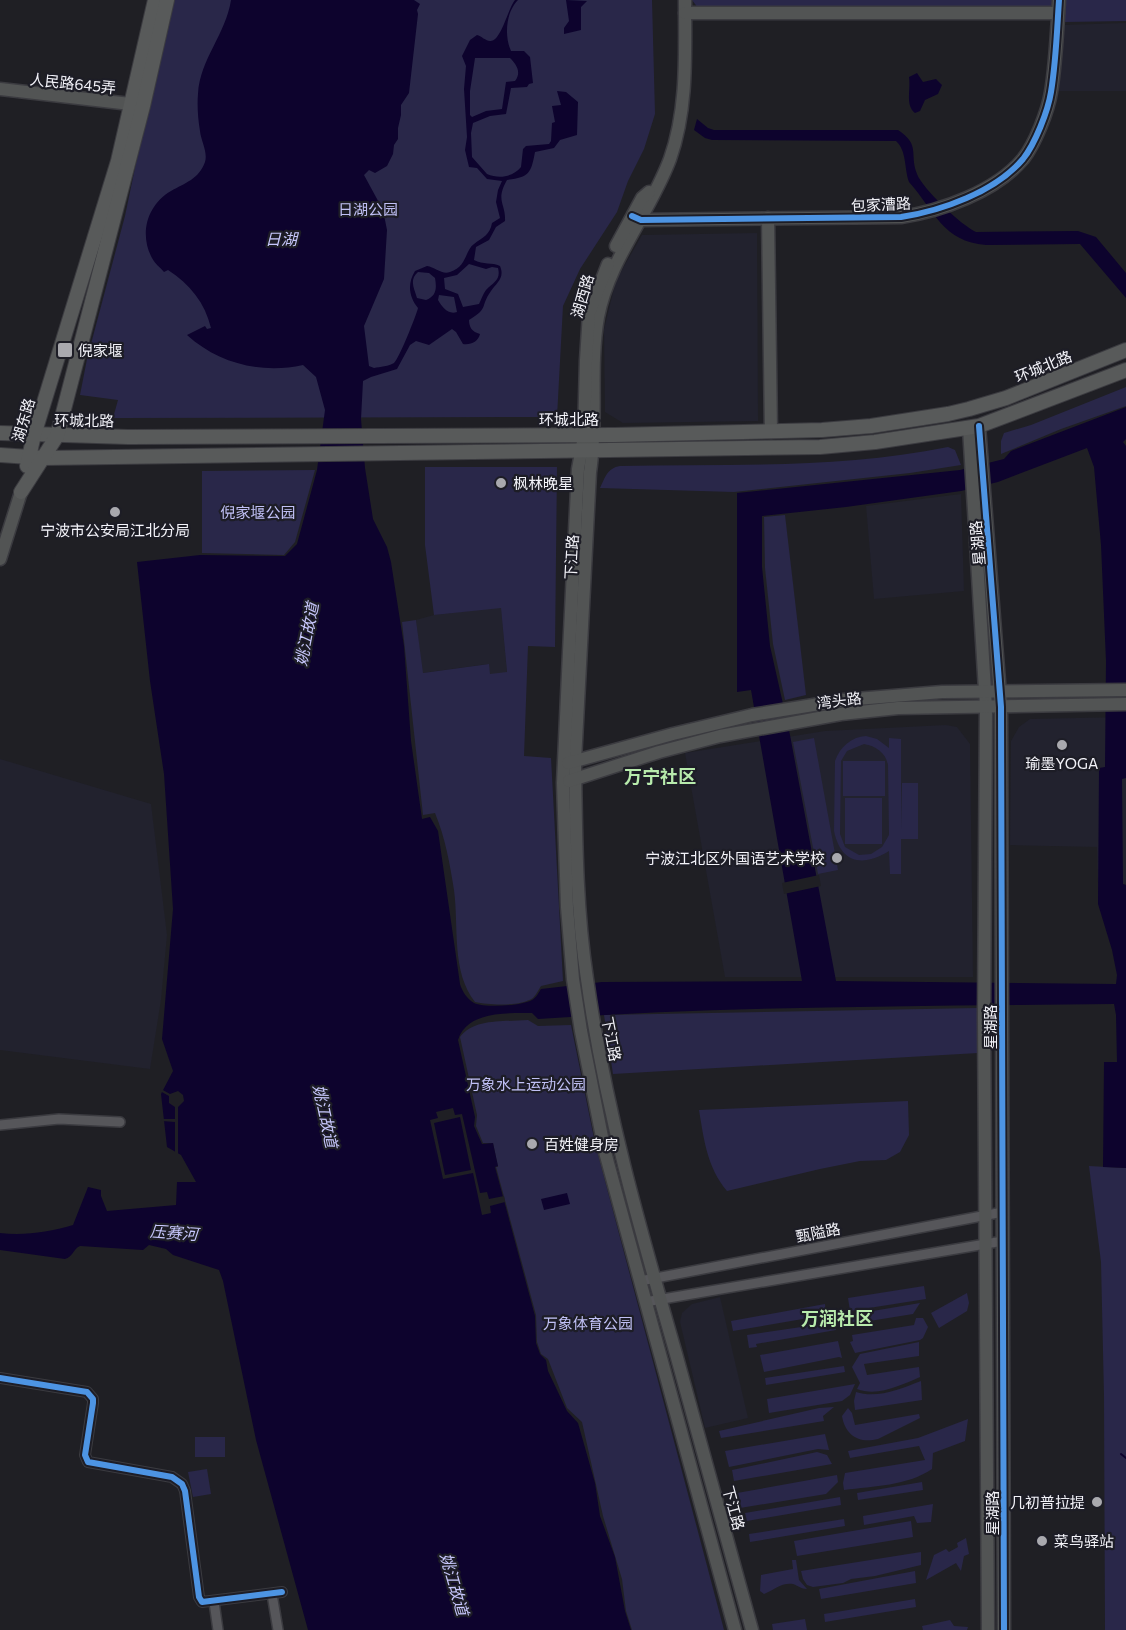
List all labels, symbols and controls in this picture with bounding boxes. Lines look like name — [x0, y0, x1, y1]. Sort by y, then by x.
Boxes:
street label: 人民路645弄 — [29, 70, 117, 96]
street label: 包家漕路 — [851, 193, 911, 215]
park label: 日湖公园 — [338, 200, 398, 218]
water label: 日湖 — [265, 229, 300, 248]
street label: 湖西路 — [567, 272, 597, 320]
marker: 倪家堰 — [56, 341, 74, 359]
place label: 倪家堰 — [78, 341, 123, 359]
street label: 环城北路 — [1012, 346, 1074, 386]
street label: 湖东路 — [8, 396, 38, 444]
street label: 环城北路 — [54, 410, 114, 430]
street label: 环城北路 — [539, 410, 599, 428]
place label: 枫林晚星 — [513, 474, 573, 492]
marker: 枫林晚星 — [494, 476, 508, 490]
park label: 倪家堰公园 — [220, 503, 296, 521]
marker: 宁波市公安局江北分局 — [108, 505, 122, 519]
street label: 星湖路 — [966, 520, 988, 566]
place label: 宁波市公安局江北分局 — [40, 521, 190, 539]
street label: 下江路 — [561, 534, 581, 580]
water label: 姚江故道 — [291, 599, 322, 667]
street label: 湾头路 — [816, 688, 862, 712]
marker: 瑜墨YOGA — [1055, 738, 1069, 752]
place label: 瑜墨YOGA — [1026, 754, 1098, 772]
district label: 万宁社区 — [624, 765, 696, 787]
place label: 宁波江北区外国语艺术学校 — [645, 849, 825, 867]
marker: 宁波江北区外国语艺术学校 — [830, 851, 844, 865]
street label: 星湖路 — [981, 1004, 999, 1050]
street label: 下江路 — [599, 1015, 625, 1063]
park label: 万象水上运动公园 — [466, 1075, 586, 1093]
water label: 姚江故道 — [310, 1083, 342, 1151]
place label: 百姓健身房 — [544, 1135, 619, 1153]
marker: 百姓健身房 — [525, 1137, 539, 1151]
street label: 甄隘路 — [794, 1219, 842, 1245]
water label: 压赛河 — [149, 1221, 202, 1243]
district label: 万润社区 — [801, 1307, 873, 1329]
park label: 万象体育公园 — [543, 1314, 633, 1332]
street label: 下江路 — [719, 1484, 749, 1532]
street label: 星湖路 — [983, 1490, 1001, 1536]
place label: 几初普拉提 — [1010, 1493, 1085, 1511]
marker: 几初普拉提 — [1090, 1495, 1104, 1509]
place label: 菜鸟驿站 — [1054, 1532, 1114, 1550]
marker: 菜鸟驿站 — [1035, 1534, 1049, 1548]
water label: 姚江故道 — [437, 1551, 474, 1619]

